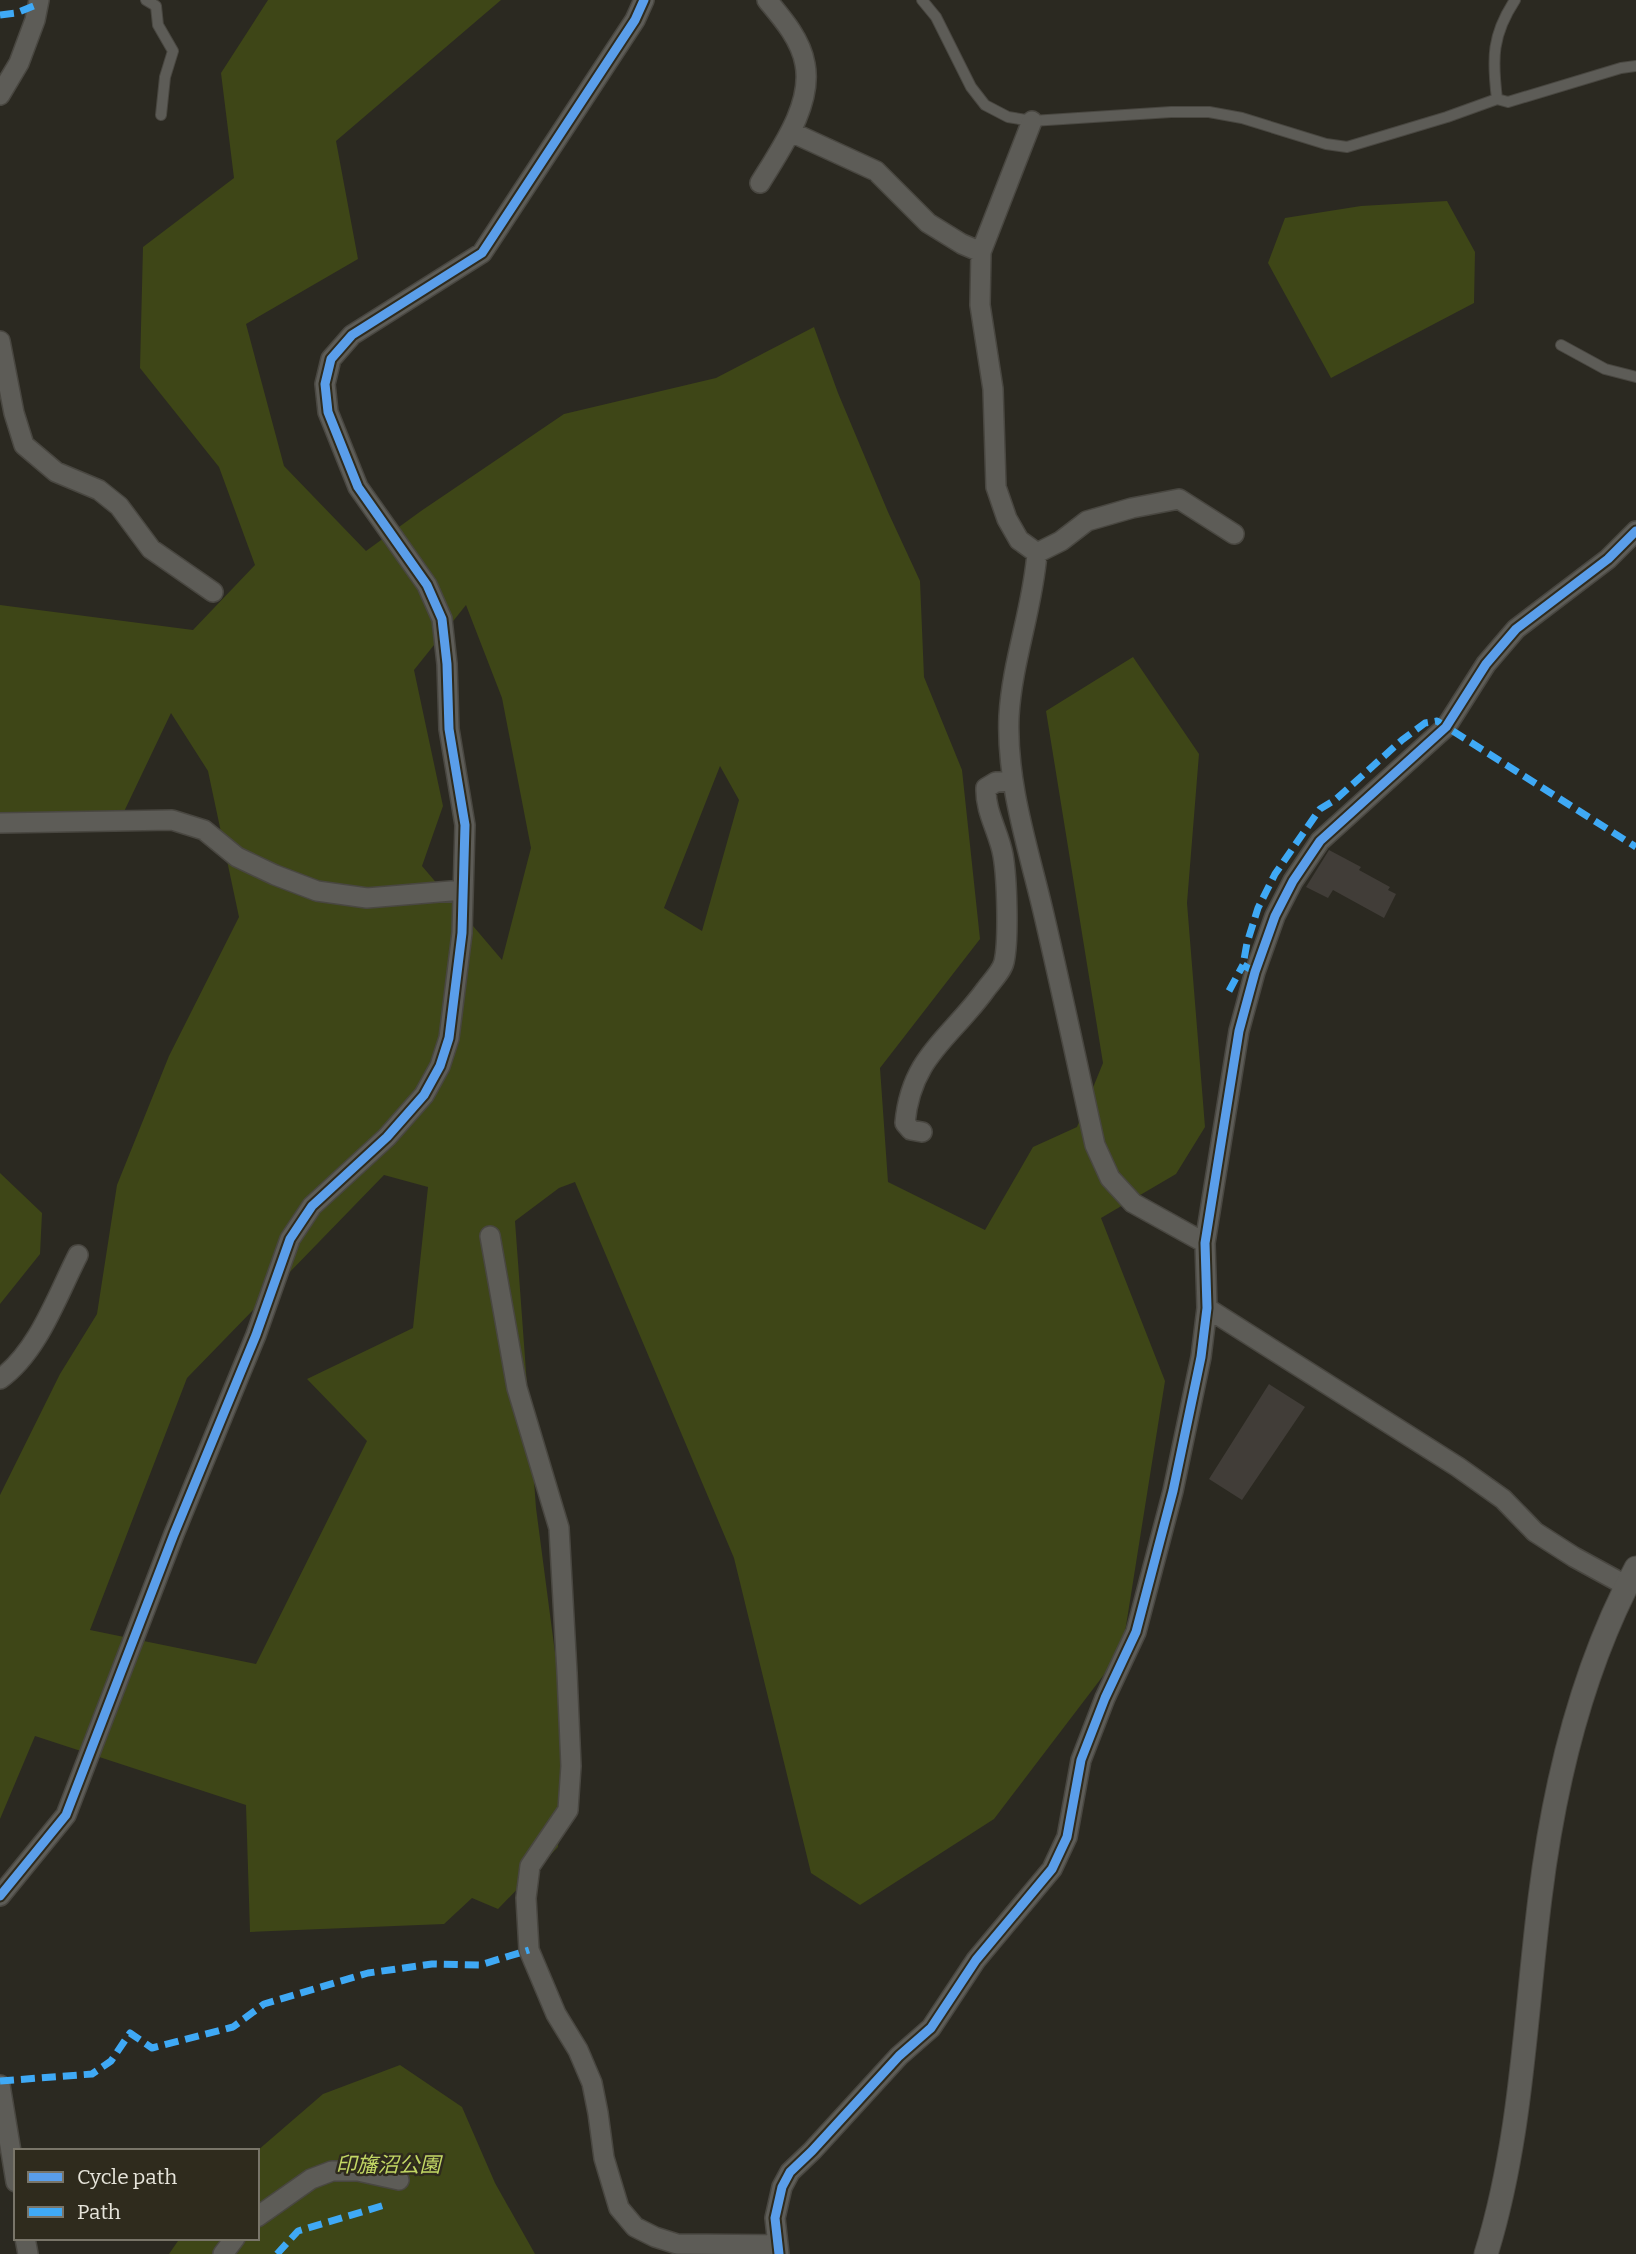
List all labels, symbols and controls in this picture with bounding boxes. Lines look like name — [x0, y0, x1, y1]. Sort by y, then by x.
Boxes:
legend — [14, 2149, 259, 2240]
park label: 印旛沼公園 — [336, 2152, 443, 2178]
text: Cycle path — [77, 2164, 177, 2190]
text: Path — [77, 2199, 121, 2225]

